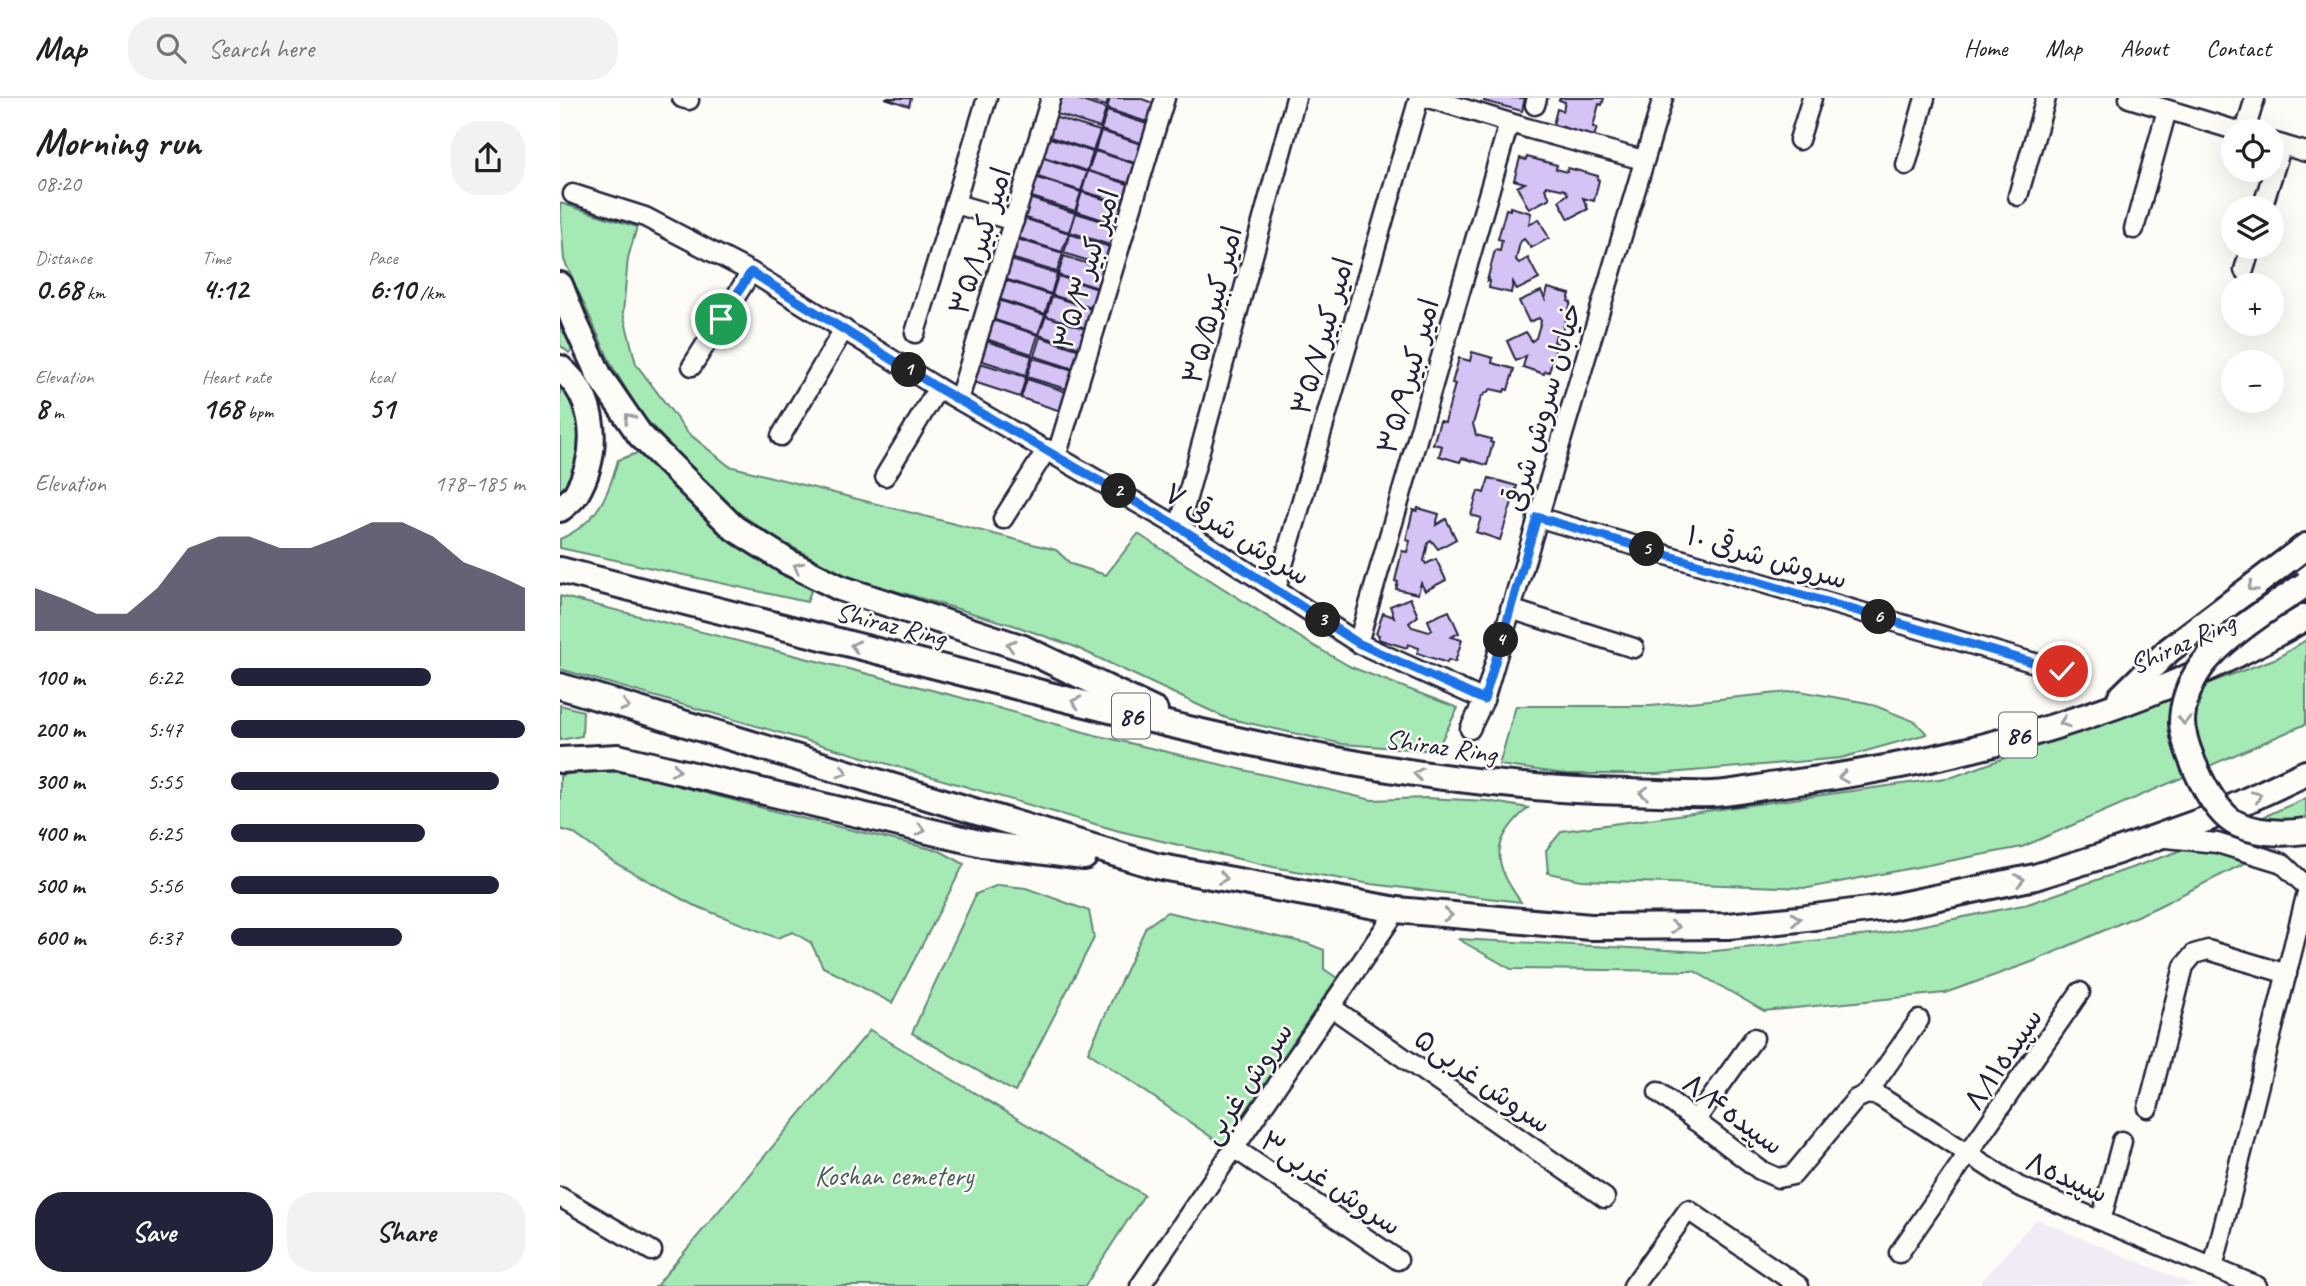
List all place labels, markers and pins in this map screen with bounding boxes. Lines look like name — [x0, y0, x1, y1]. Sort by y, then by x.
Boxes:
pin — [691, 289, 751, 349]
pin: 1 — [892, 352, 926, 388]
pin: 2 — [1102, 474, 1136, 508]
pin: 5 — [1630, 532, 1664, 566]
pin: 6 — [1862, 600, 1896, 634]
pin: 3 — [1306, 602, 1340, 638]
pin: 4 — [1483, 622, 1518, 658]
pin — [2032, 641, 2092, 701]

